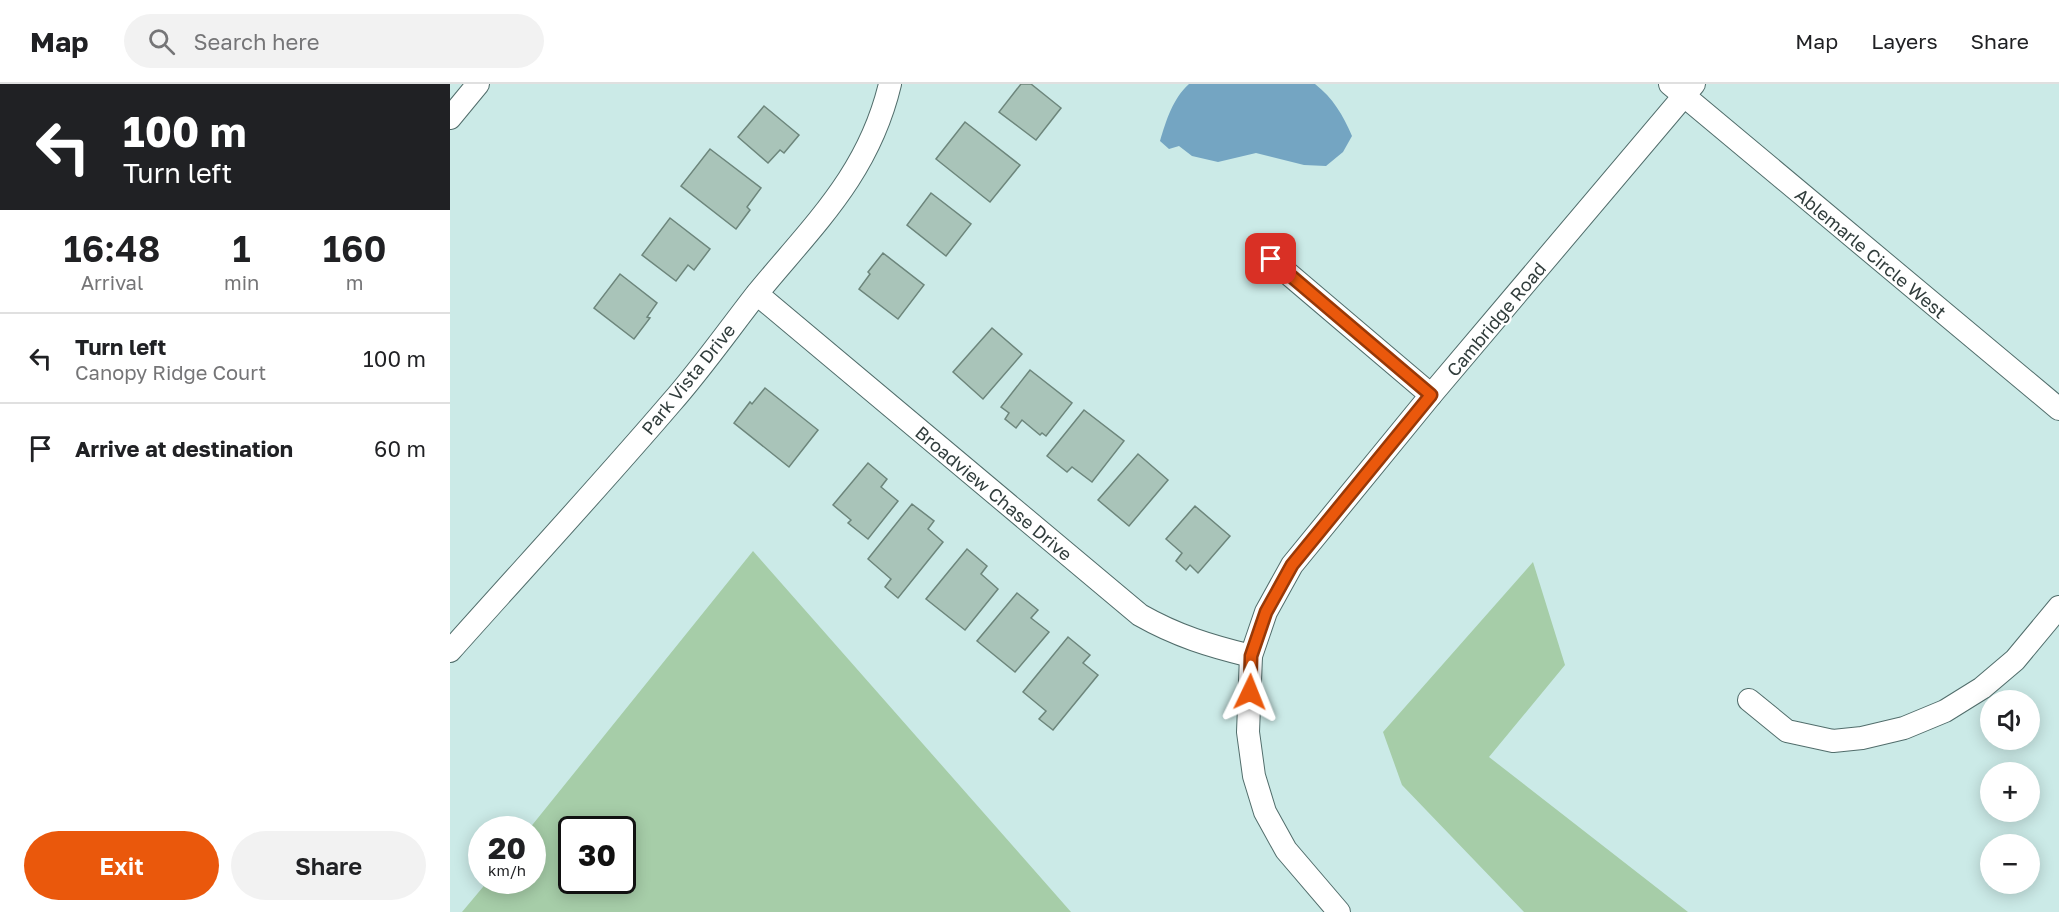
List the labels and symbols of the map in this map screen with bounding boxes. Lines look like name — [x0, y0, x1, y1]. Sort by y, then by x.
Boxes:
street label: Ablemarle Circle West — [1791, 183, 1951, 323]
pin — [1245, 233, 1296, 284]
street label: Cambridge Road — [1442, 257, 1550, 381]
street label: Park Vista Drive — [637, 319, 739, 439]
street label: Broadview Chase Drive — [911, 421, 1077, 565]
position arrow — [1218, 660, 1282, 724]
speed limit sign: 30 — [558, 816, 636, 894]

